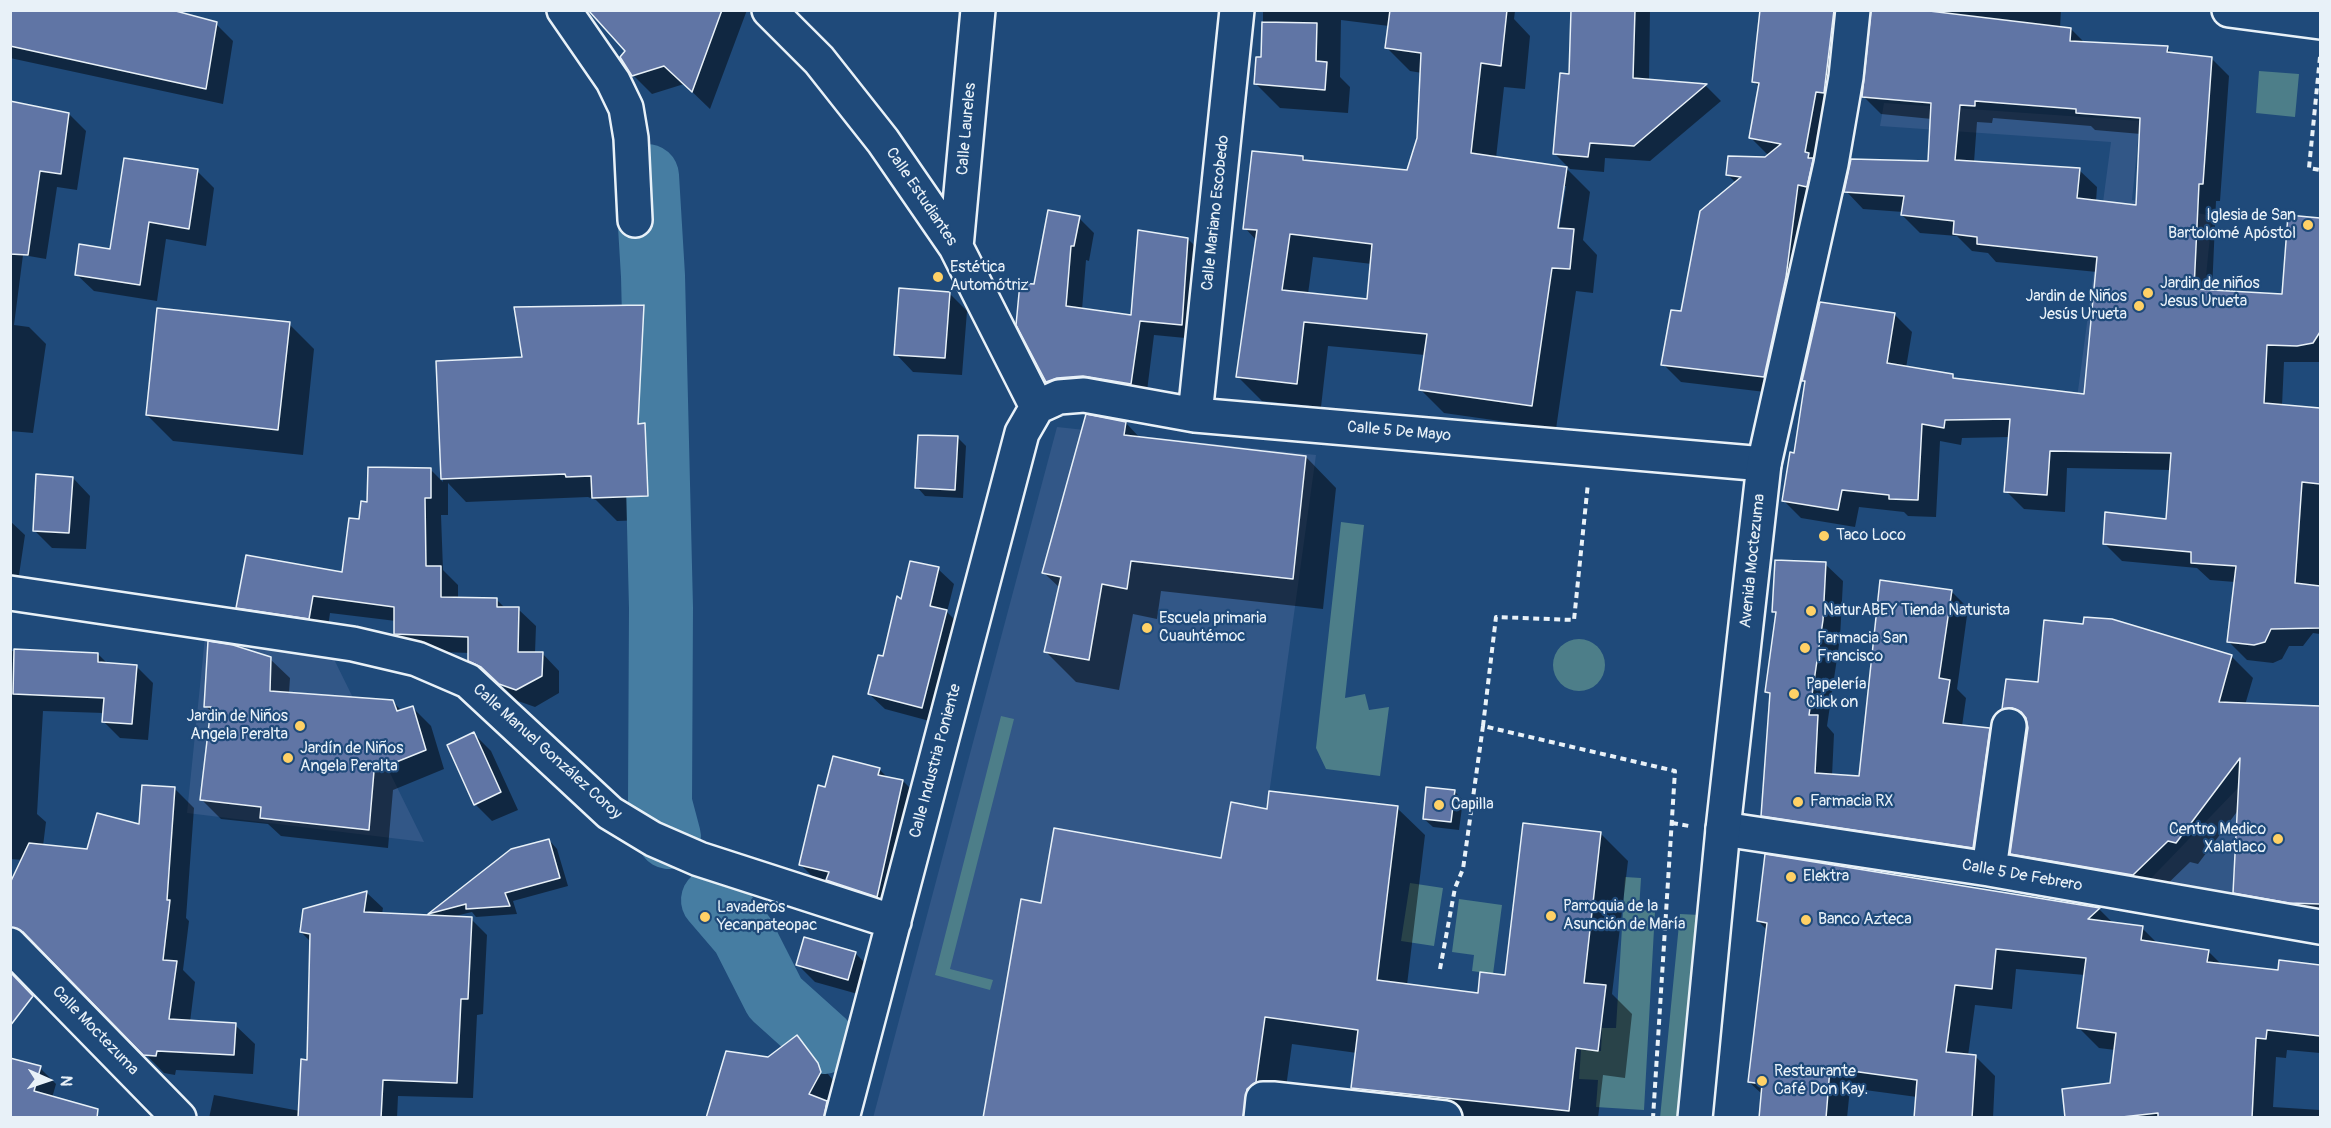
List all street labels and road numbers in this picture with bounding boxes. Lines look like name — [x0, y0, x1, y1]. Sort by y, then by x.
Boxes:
street label: Calle Laureles — [953, 82, 981, 176]
street label: Calle Mariano Escobedo — [1198, 134, 1234, 292]
street label: Calle Estudiantes — [881, 144, 961, 250]
street label: Calle 5 De Mayo — [1346, 418, 1452, 446]
street label: Avenida Moctezuma — [1736, 493, 1770, 629]
street label: Calle Manuel González Coroy — [469, 680, 625, 824]
street label: Calle Industria Poniente — [906, 682, 966, 840]
street label: Calle 5 De Febrero — [1960, 856, 2084, 896]
street label: Calle Moctezuma — [48, 982, 142, 1080]

